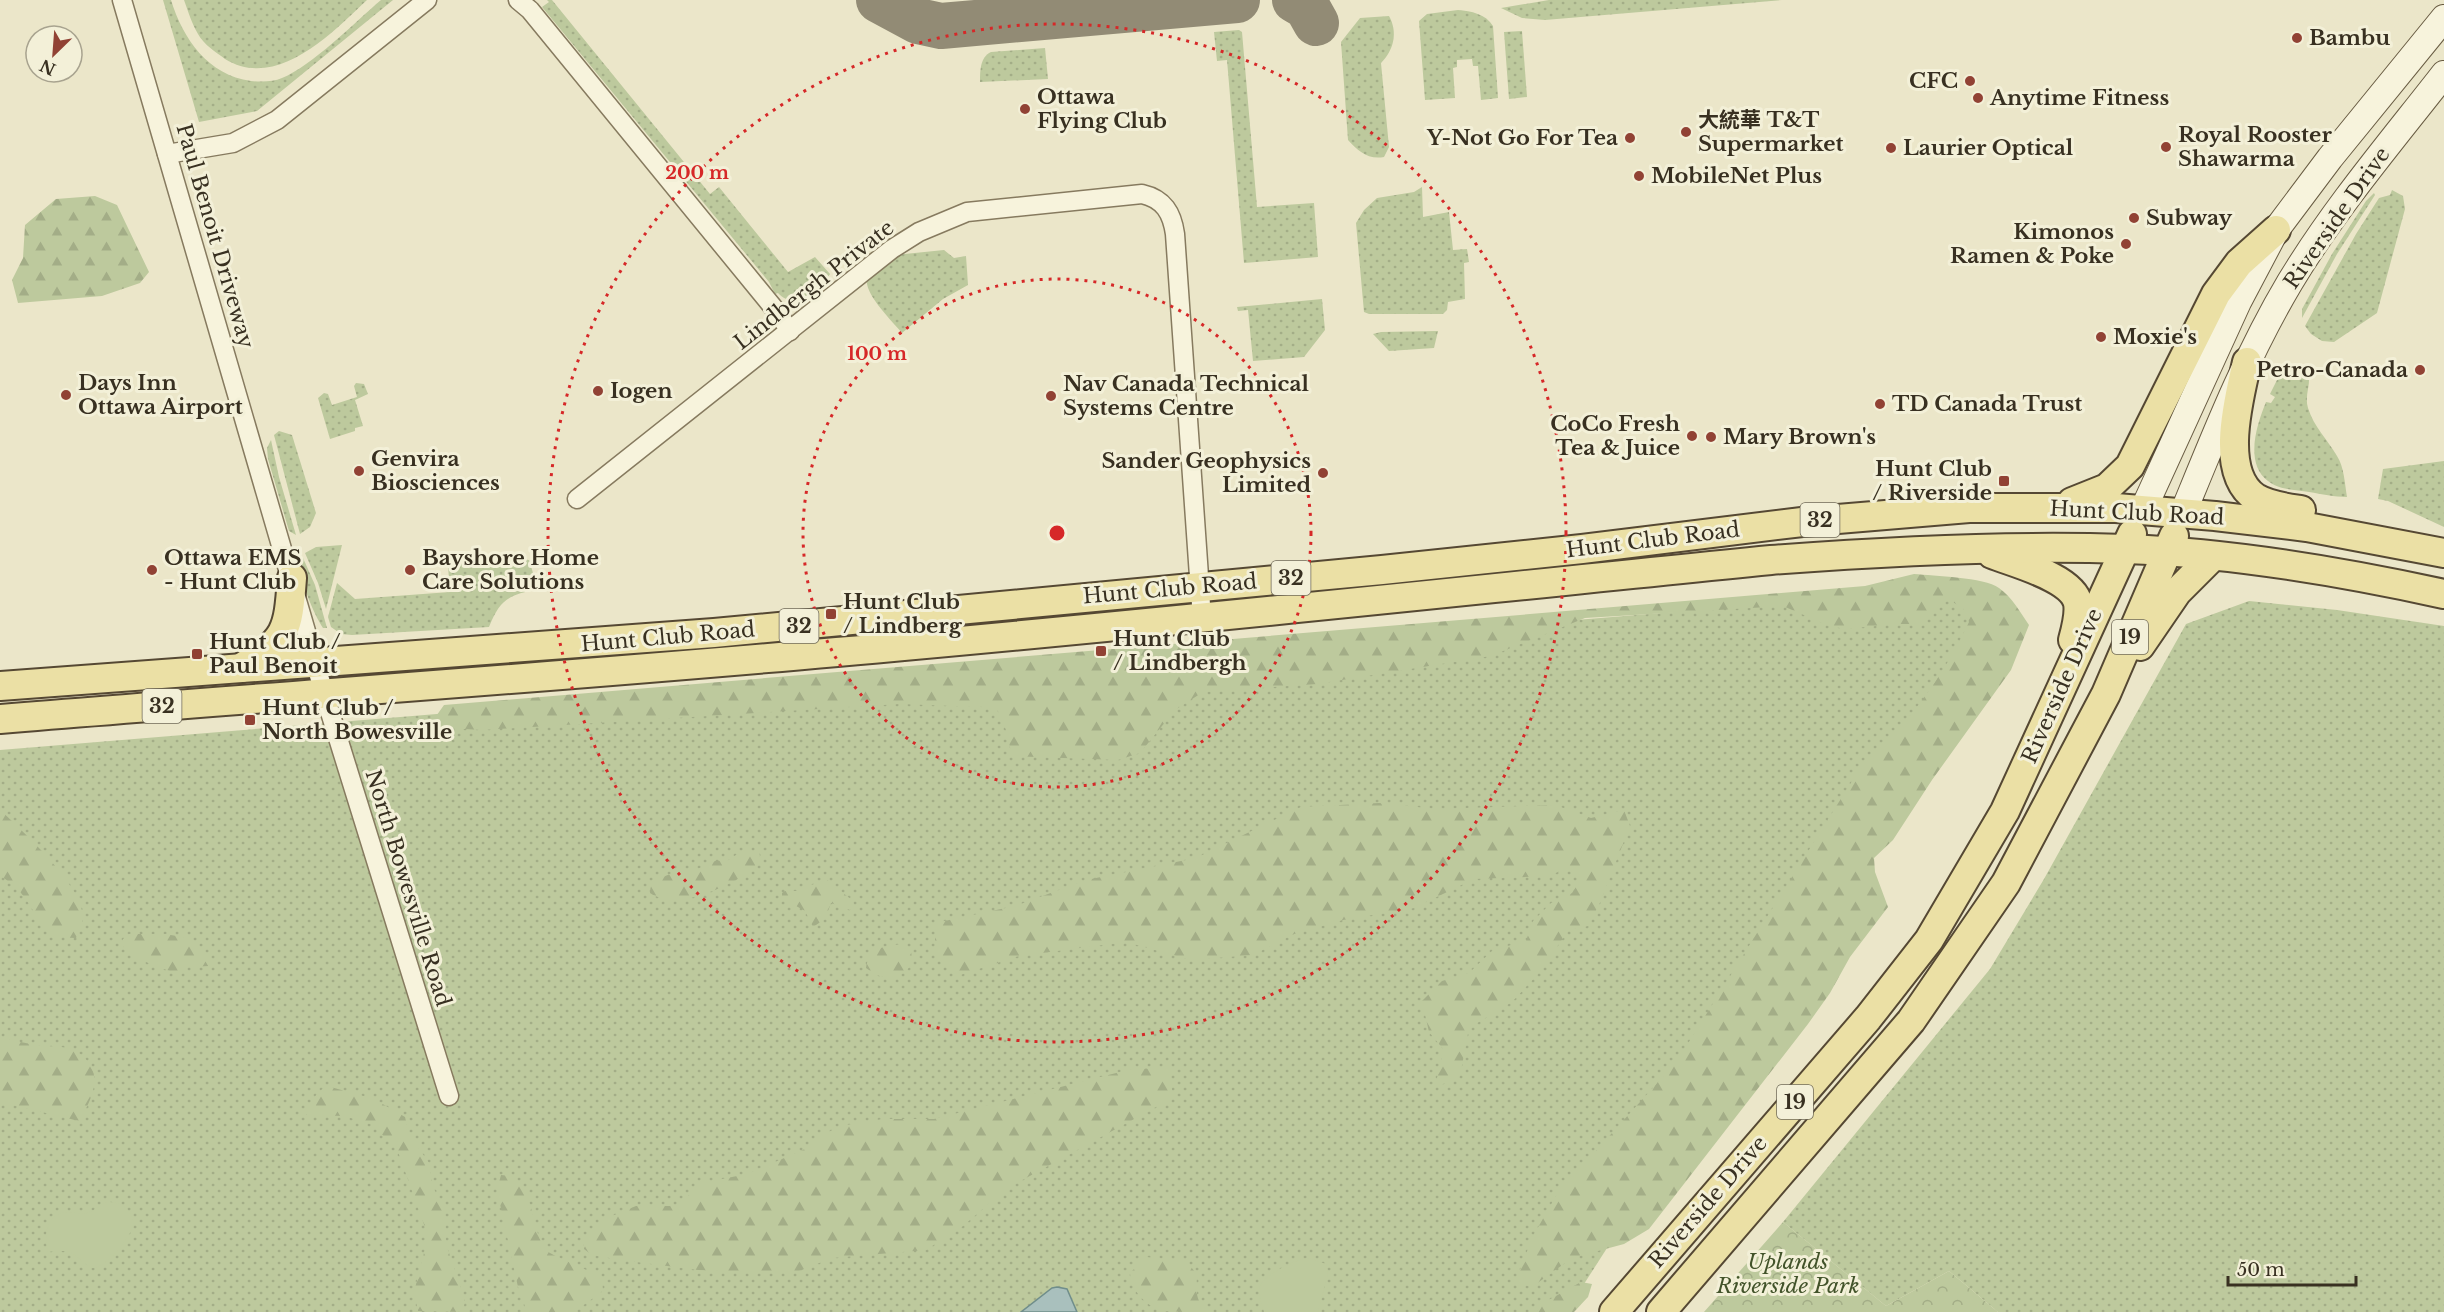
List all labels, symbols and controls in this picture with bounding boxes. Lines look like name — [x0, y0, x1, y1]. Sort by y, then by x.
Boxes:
north arrow — [24, 24, 84, 84]
place label: Bambu — [2309, 25, 2390, 51]
marker: Bambu — [2290, 31, 2304, 45]
text: N — [37, 55, 59, 80]
place label: CFC — [1909, 68, 1958, 94]
marker: CFC — [1963, 74, 1977, 88]
place label: Ottawa Flying Club — [1037, 84, 1167, 134]
place label: Anytime Fitness — [1989, 85, 2169, 111]
marker: Anytime Fitness — [1971, 91, 1985, 105]
marker: Ottawa Flying Club — [1018, 102, 1032, 116]
place label: 大統華 T&T Supermarket — [1698, 107, 1844, 157]
street label: Paul Benoit Driveway — [170, 121, 260, 352]
place label: Royal Rooster Shawarma — [2178, 122, 2332, 172]
place label: Y-Not Go For Tea — [1426, 125, 1618, 151]
marker: 大統華 T&T Supermarket — [1679, 125, 1693, 139]
marker: Y-Not Go For Tea — [1623, 131, 1637, 145]
place label: Laurier Optical — [1903, 135, 2074, 161]
marker: Royal Rooster Shawarma — [2159, 140, 2173, 154]
marker: Laurier Optical — [1884, 141, 1898, 155]
street label: Riverside Drive — [2278, 142, 2396, 294]
text: 200 m — [665, 162, 729, 184]
place label: MobileNet Plus — [1651, 163, 1822, 189]
marker: MobileNet Plus — [1632, 169, 1646, 183]
place label: Subway — [2146, 205, 2232, 231]
marker: Subway — [2127, 211, 2141, 225]
street label: Lindbergh Private — [729, 215, 899, 355]
place label: Kimonos Ramen & Poke — [1950, 219, 2114, 269]
marker: Kimonos Ramen & Poke — [2119, 237, 2133, 251]
place label: Moxie's — [2113, 324, 2197, 350]
marker: Moxie's — [2094, 330, 2108, 344]
text: 100 m — [847, 343, 907, 365]
place label: Petro-Canada — [2256, 357, 2408, 383]
marker: Petro-Canada — [2413, 363, 2427, 377]
place label: Days Inn Ottawa Airport — [78, 370, 243, 420]
place label: Nav Canada Technical Systems Centre — [1063, 371, 1309, 421]
place label: Iogen — [610, 378, 673, 404]
marker: Iogen — [591, 384, 605, 398]
marker: Days Inn Ottawa Airport — [59, 388, 73, 402]
marker: Nav Canada Technical Systems Centre — [1044, 389, 1058, 403]
place label: TD Canada Trust — [1892, 391, 2082, 417]
marker: TD Canada Trust — [1873, 397, 1887, 411]
place label: CoCo Fresh Tea & Juice — [1550, 411, 1680, 461]
place label: Mary Brown's — [1723, 424, 1876, 450]
marker: CoCo Fresh Tea & Juice — [1685, 429, 1699, 443]
marker: Mary Brown's — [1704, 430, 1718, 444]
place label: Genvira Biosciences — [371, 446, 500, 496]
place label: Sander Geophysics Limited — [1101, 448, 1311, 498]
place label: Hunt Club / Riverside — [1872, 456, 1992, 506]
marker: Genvira Biosciences — [352, 464, 366, 478]
marker: Sander Geophysics Limited — [1316, 466, 1330, 480]
marker: Hunt Club / Riverside — [1997, 474, 2011, 488]
street label: Hunt Club Road — [2049, 495, 2225, 531]
road number: 32 — [1800, 503, 1840, 537]
street label: Hunt Club Road — [1565, 516, 1741, 564]
centre of rings — [1047, 523, 1067, 543]
place label: Ottawa EMS - Hunt Club — [164, 545, 302, 595]
place label: Bayshore Home Care Solutions — [422, 545, 599, 595]
road number: 32 — [1272, 561, 1310, 595]
marker: Ottawa EMS - Hunt Club — [145, 563, 159, 577]
marker: Bayshore Home Care Solutions — [403, 563, 417, 577]
street label: Hunt Club Road — [1082, 568, 1258, 610]
place label: Hunt Club / Lindberg — [843, 589, 963, 639]
street label: Riverside Drive — [2016, 604, 2108, 768]
marker: Hunt Club / Lindberg — [824, 607, 838, 621]
road number: 32 — [780, 609, 818, 643]
street label: Hunt Club Road — [580, 616, 756, 658]
road number: 19 — [2112, 620, 2148, 654]
place label: Hunt Club / Lindbergh — [1113, 626, 1247, 676]
place label: Hunt Club / Paul Benoit — [209, 629, 341, 679]
marker: Hunt Club / Lindbergh — [1094, 644, 1108, 658]
marker: Hunt Club / Paul Benoit — [190, 647, 204, 661]
road number: 32 — [142, 689, 182, 723]
place label: Hunt Club / North Bowesville — [262, 695, 452, 745]
marker: Hunt Club / North Bowesville — [243, 713, 257, 727]
street label: North Bowesville Road — [360, 766, 456, 1010]
road number: 19 — [1777, 1085, 1813, 1119]
street label: Riverside Drive — [1643, 1130, 1773, 1274]
park label: Uplands Riverside Park — [1715, 1249, 1860, 1299]
scale bar — [2228, 1249, 2356, 1287]
text: 50 m — [2237, 1259, 2285, 1281]

